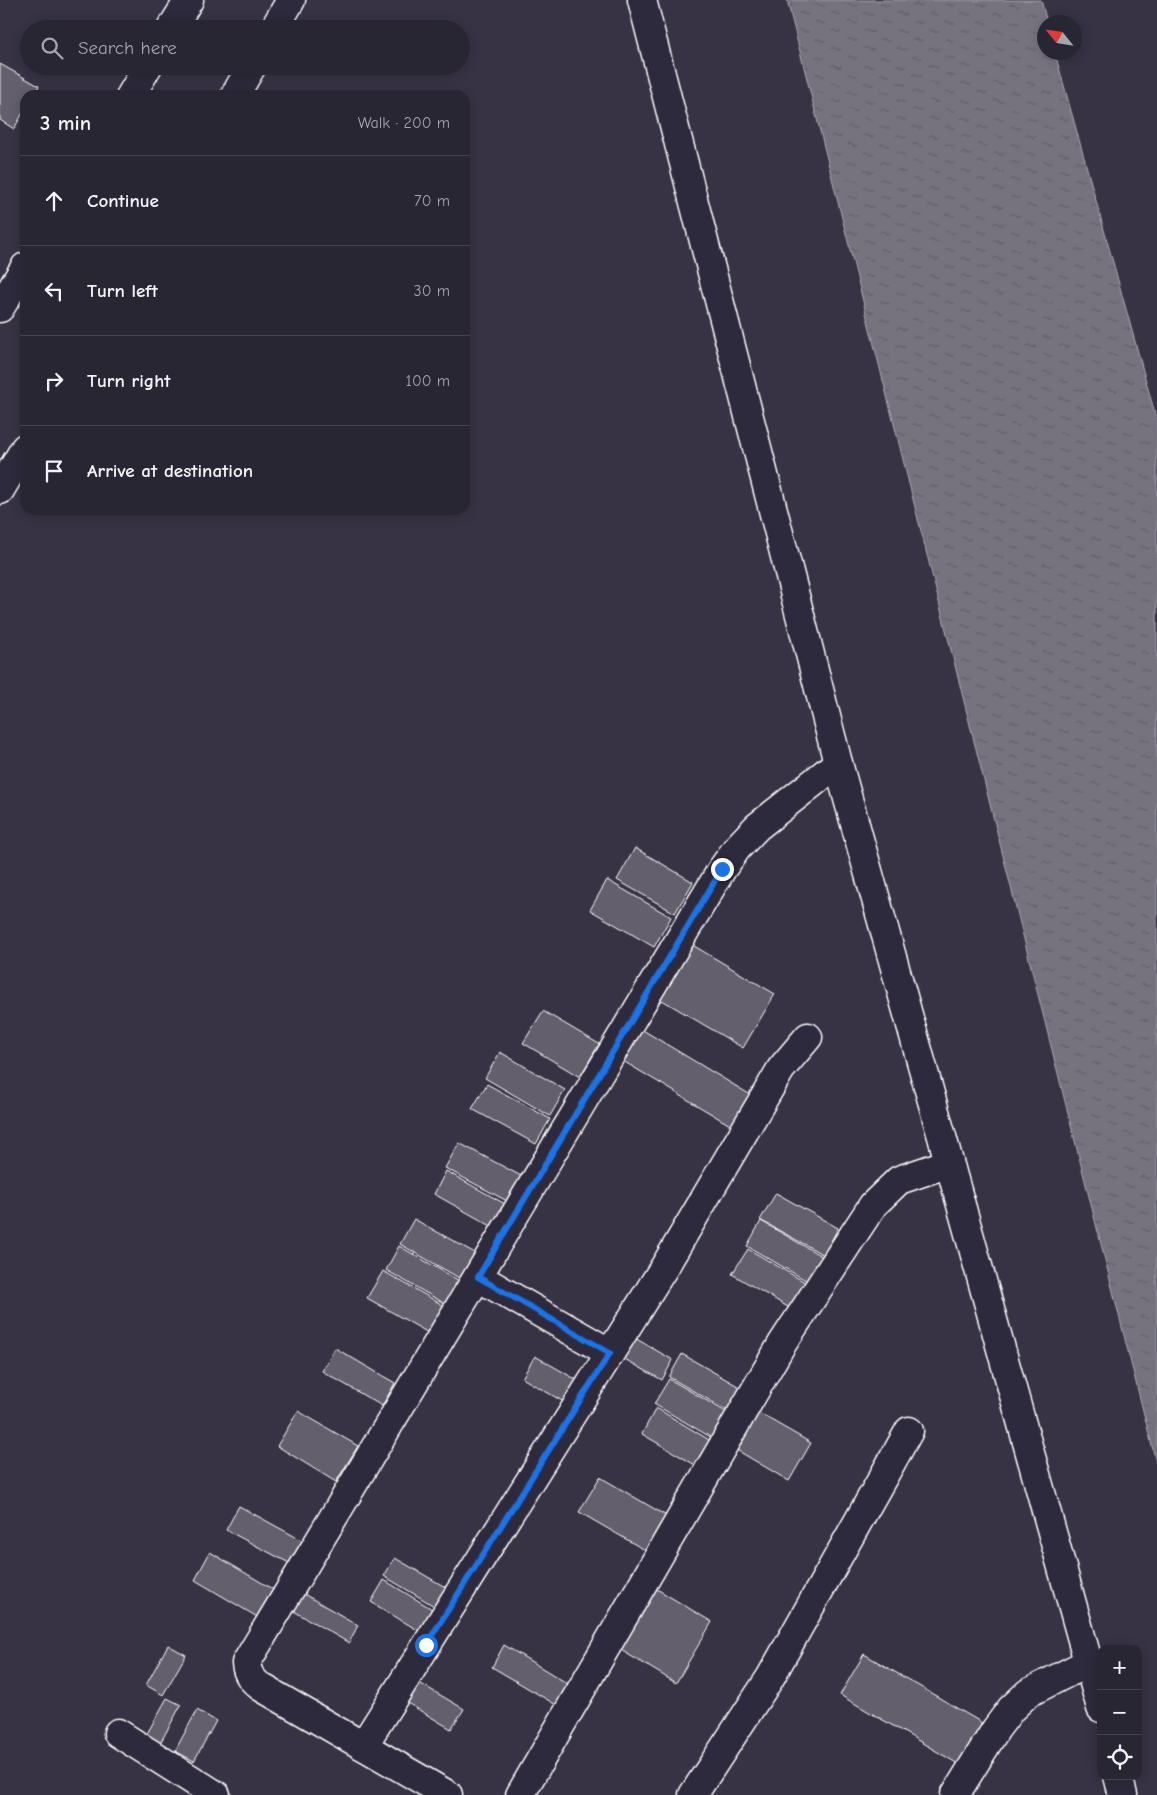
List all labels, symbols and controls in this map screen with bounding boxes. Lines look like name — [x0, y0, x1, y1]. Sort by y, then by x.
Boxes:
north arrow — [1037, 15, 1082, 60]
search box — [20, 20, 470, 75]
icon: search — [38, 34, 66, 62]
text: Search here — [78, 37, 177, 59]
text: 3 min — [40, 111, 91, 135]
text: Walk · 200 m — [358, 114, 450, 132]
icon: ahead — [40, 187, 68, 215]
text: Continue — [87, 190, 159, 212]
text: 70 m — [414, 192, 450, 210]
icon: left — [40, 277, 68, 305]
text: Turn left — [87, 280, 158, 302]
text: 30 m — [414, 282, 450, 300]
icon: right — [40, 367, 68, 395]
text: Turn right — [87, 370, 171, 392]
text: 100 m — [406, 372, 450, 390]
icon: arrive — [40, 457, 68, 485]
text: Arrive at destination — [87, 460, 253, 482]
route end — [711, 858, 734, 881]
route start — [415, 1634, 438, 1657]
map controls — [1097, 1645, 1142, 1780]
button: + — [1097, 1645, 1142, 1690]
button: − — [1097, 1690, 1142, 1735]
button: locate — [1097, 1735, 1142, 1780]

